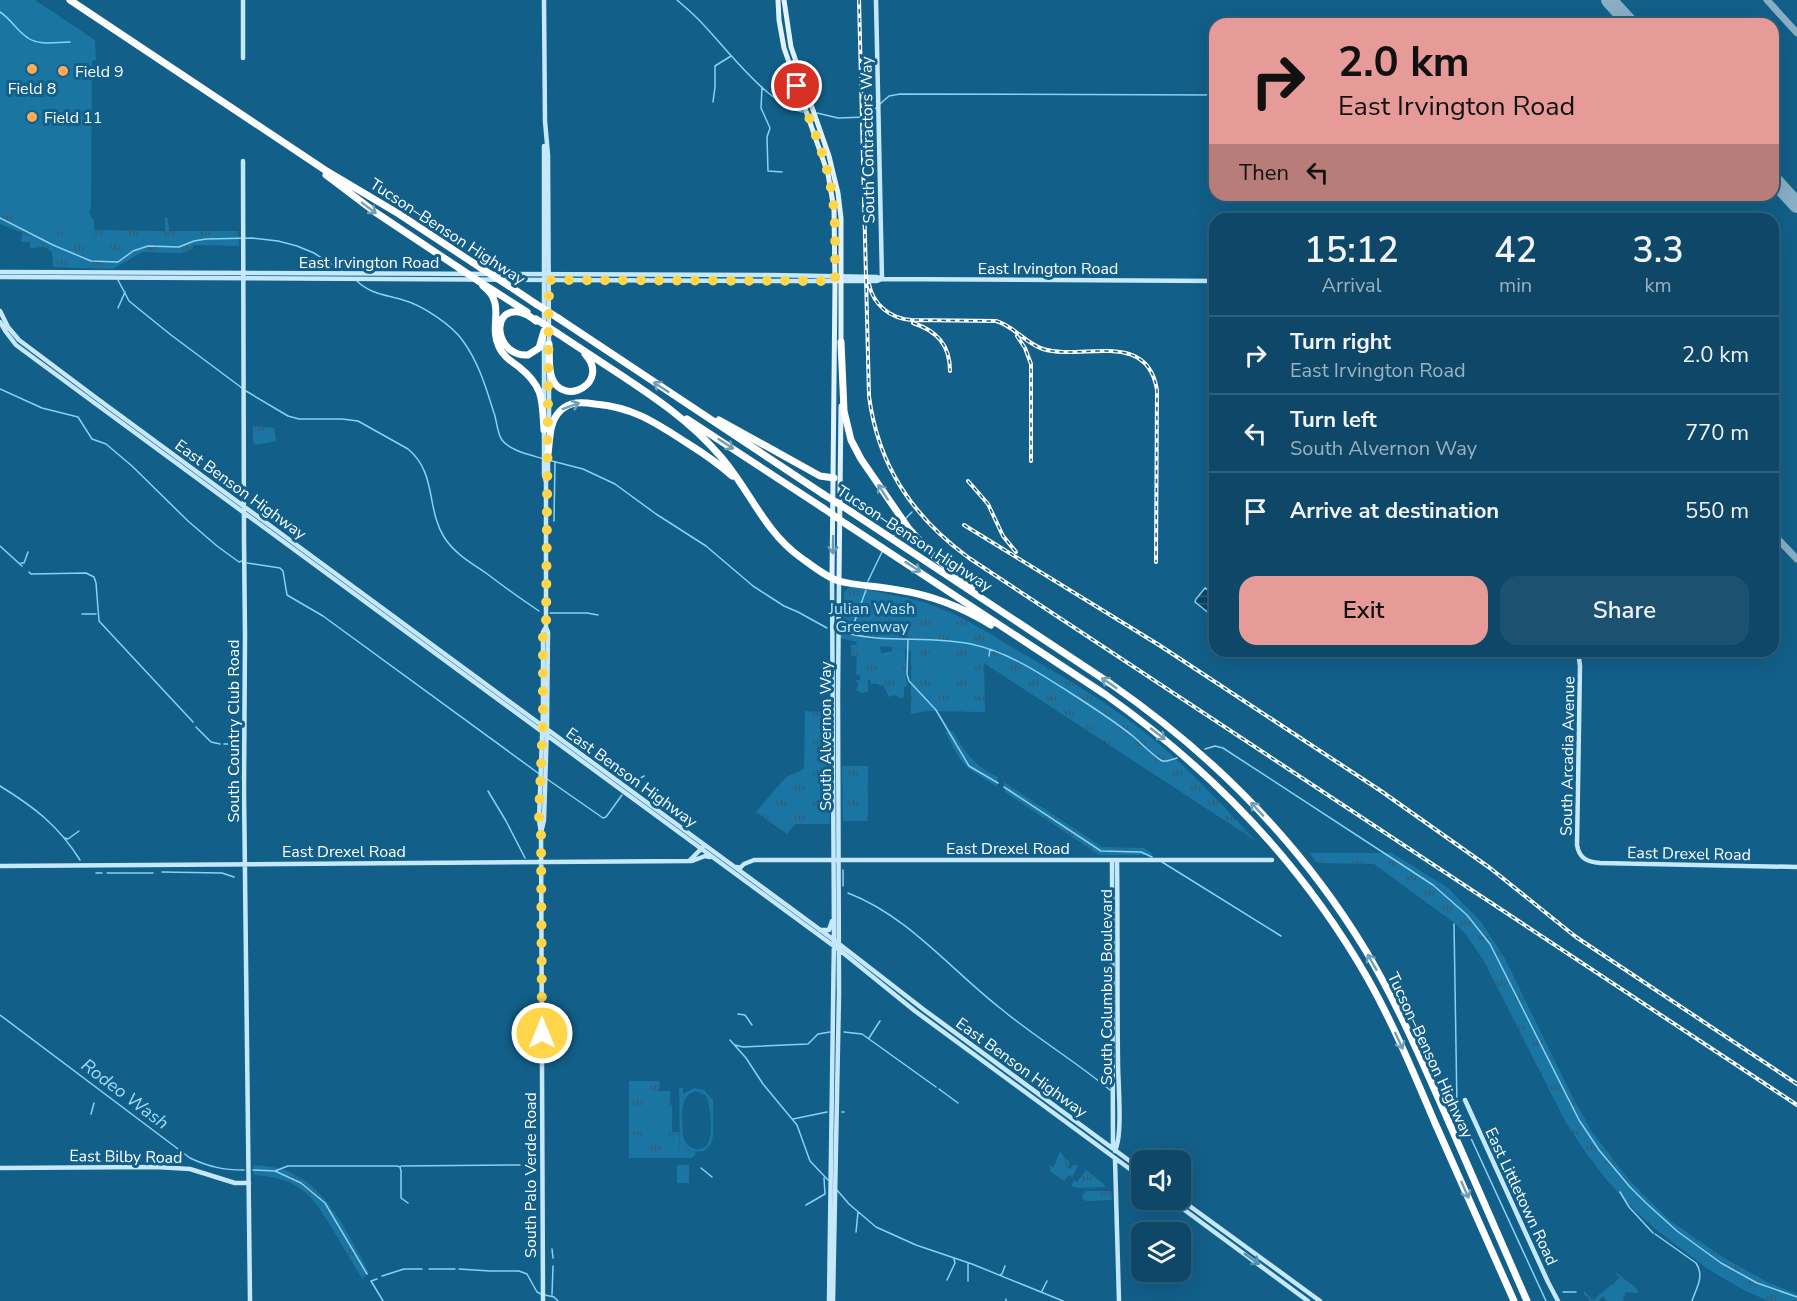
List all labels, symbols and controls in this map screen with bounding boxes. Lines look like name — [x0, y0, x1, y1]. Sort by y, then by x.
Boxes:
text: 2.0 km — [1338, 34, 1470, 91]
icon: right — [1239, 42, 1317, 120]
street label: South Contractors Way — [856, 56, 880, 224]
pin — [771, 60, 822, 111]
place label: Field 9 — [75, 61, 124, 83]
marker: Field 8 — [25, 62, 39, 76]
marker: Field 9 — [56, 64, 70, 78]
icon: arrive — [780, 69, 813, 102]
place label: Field 8 — [8, 78, 56, 100]
text: East Irvington Road — [1338, 88, 1575, 125]
place label: Field 11 — [44, 107, 102, 129]
marker: Field 11 — [25, 110, 39, 124]
icon: left — [1301, 156, 1334, 189]
text: Then — [1239, 158, 1289, 188]
street label: Tucson–Benson Highway — [366, 173, 530, 291]
one-way arrow — [361, 201, 377, 214]
text: 15:12 — [1304, 226, 1399, 275]
text: 42 — [1494, 226, 1537, 275]
text: 3.3 — [1632, 226, 1684, 275]
street label: East Irvington Road — [299, 252, 439, 274]
street label: East Irvington Road — [978, 258, 1118, 280]
text: Arrival — [1321, 272, 1382, 299]
text: min — [1499, 272, 1532, 299]
text: km — [1645, 272, 1672, 299]
text: Turn right — [1290, 327, 1391, 357]
icon: right — [1239, 339, 1272, 372]
text: 2.0 km — [1682, 340, 1749, 370]
text: East Irvington Road — [1290, 357, 1466, 384]
one-way arrow — [654, 381, 670, 393]
one-way arrow — [562, 400, 580, 411]
text: Turn left — [1290, 405, 1377, 435]
icon: left — [1239, 417, 1272, 450]
text: 770 m — [1685, 418, 1749, 448]
street label: East Benson Highway — [170, 435, 311, 545]
text: South Alvernon Way — [1290, 435, 1477, 462]
one-way arrow — [717, 438, 734, 450]
street label: Tucson–Benson Highway — [833, 480, 997, 598]
one-way arrow — [877, 484, 889, 501]
icon: arrive — [1239, 495, 1272, 528]
text: Arrive at destination — [1290, 496, 1499, 526]
text: 550 m — [1685, 496, 1749, 526]
one-way arrow — [827, 534, 838, 554]
one-way arrow — [904, 561, 921, 574]
button: Exit — [1239, 576, 1488, 645]
button: Share — [1500, 576, 1749, 645]
park label: Julian Wash Greenway — [828, 598, 915, 638]
street label: South Country Club Road — [223, 640, 245, 822]
street label: South Alvernon Way — [815, 660, 837, 811]
street label: South Arcadia Avenue — [1556, 676, 1580, 836]
one-way arrow — [1101, 677, 1118, 689]
street label: East Benson Highway — [561, 723, 702, 833]
one-way arrow — [1150, 727, 1166, 740]
one-way arrow — [1250, 801, 1264, 816]
street label: East Drexel Road — [946, 838, 1070, 860]
street label: East Drexel Road — [282, 841, 406, 863]
street label: East Drexel Road — [1627, 842, 1751, 866]
street label: South Columbus Boulevard — [1096, 889, 1118, 1085]
one-way arrow — [1365, 953, 1377, 970]
street label: Tucson–Benson Highway — [1382, 969, 1479, 1143]
position arrow — [510, 1001, 574, 1065]
street label: East Benson Highway — [951, 1013, 1092, 1123]
one-way arrow — [1394, 1031, 1406, 1049]
water label: Rodeo Wash — [76, 1053, 174, 1135]
street label: South Palo Verde Road — [520, 1092, 542, 1258]
street label: East Littletown Road — [1479, 1124, 1563, 1269]
street label: East Bilby Road — [69, 1145, 183, 1169]
map controls — [1131, 1150, 1191, 1282]
button: sound — [1131, 1150, 1191, 1210]
one-way arrow — [1460, 1181, 1471, 1199]
button: layers — [1131, 1222, 1191, 1282]
one-way arrow — [1243, 1253, 1259, 1266]

